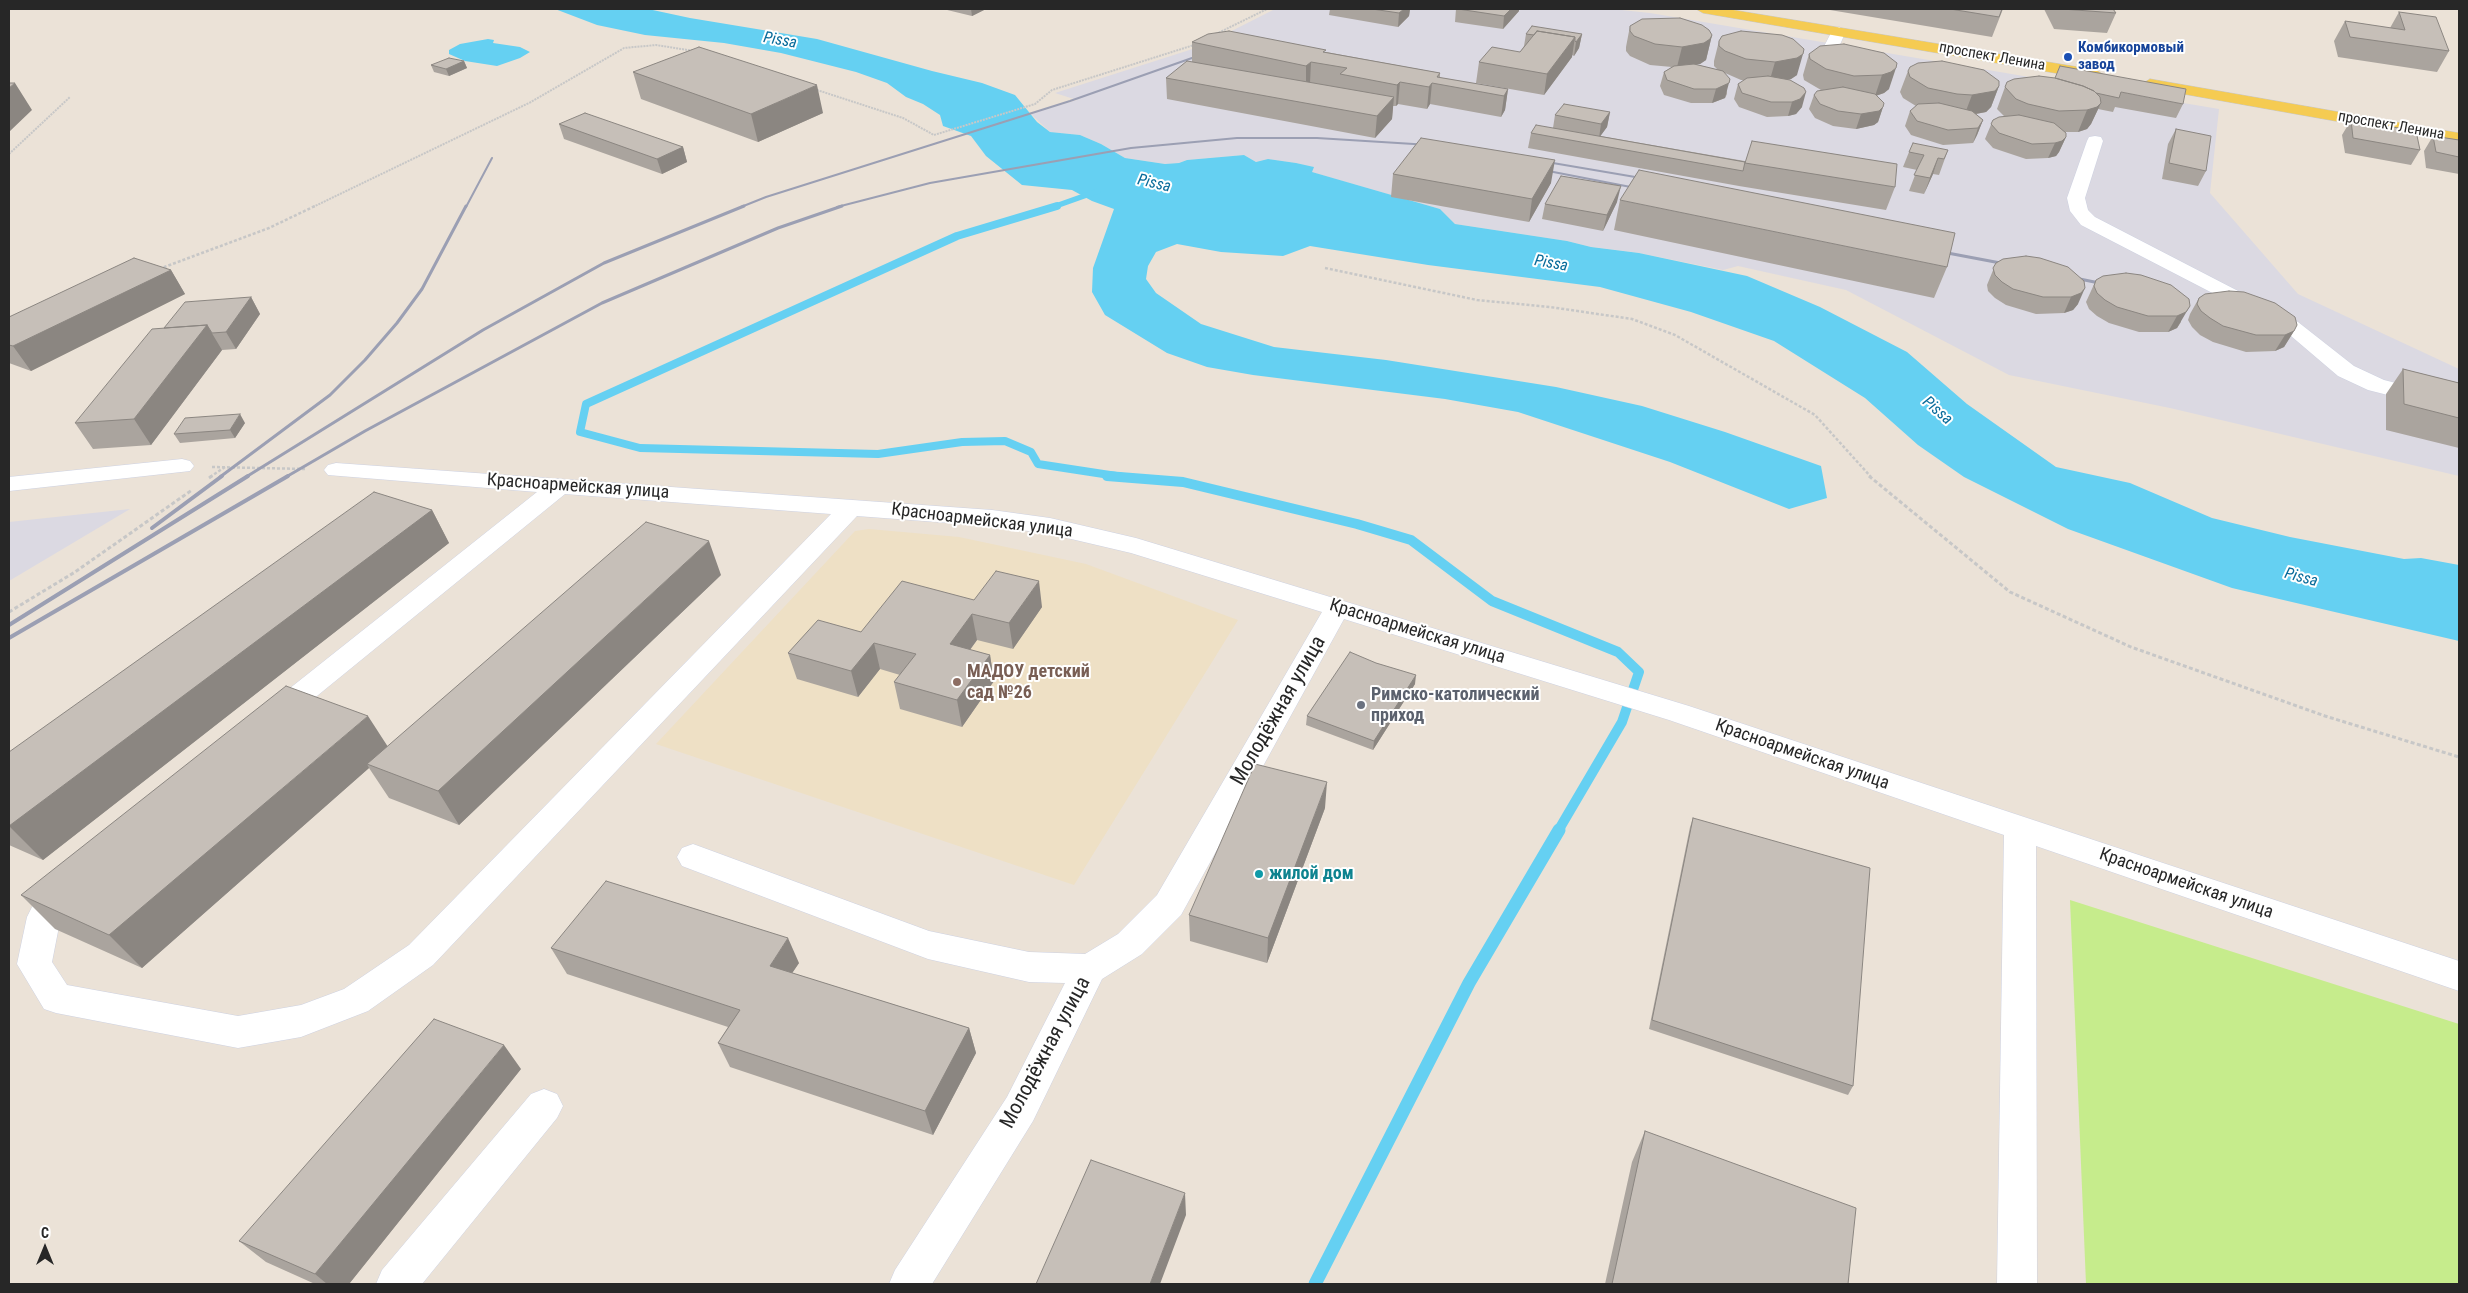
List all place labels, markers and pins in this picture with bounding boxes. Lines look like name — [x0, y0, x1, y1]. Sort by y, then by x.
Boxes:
place label: Комбикормовый завод — [2078, 39, 2184, 74]
marker: Комбикормовый завод — [2062, 51, 2074, 63]
place label: МАДОУ детский сад №26 — [967, 661, 1090, 704]
marker: МАДОУ детский сад №26 — [951, 676, 963, 688]
place label: Римско-католический приход — [1371, 684, 1539, 726]
marker: Римско-католический приход — [1355, 699, 1367, 711]
place label: жилой дом — [1269, 863, 1354, 885]
marker: жилой дом — [1253, 868, 1265, 880]

